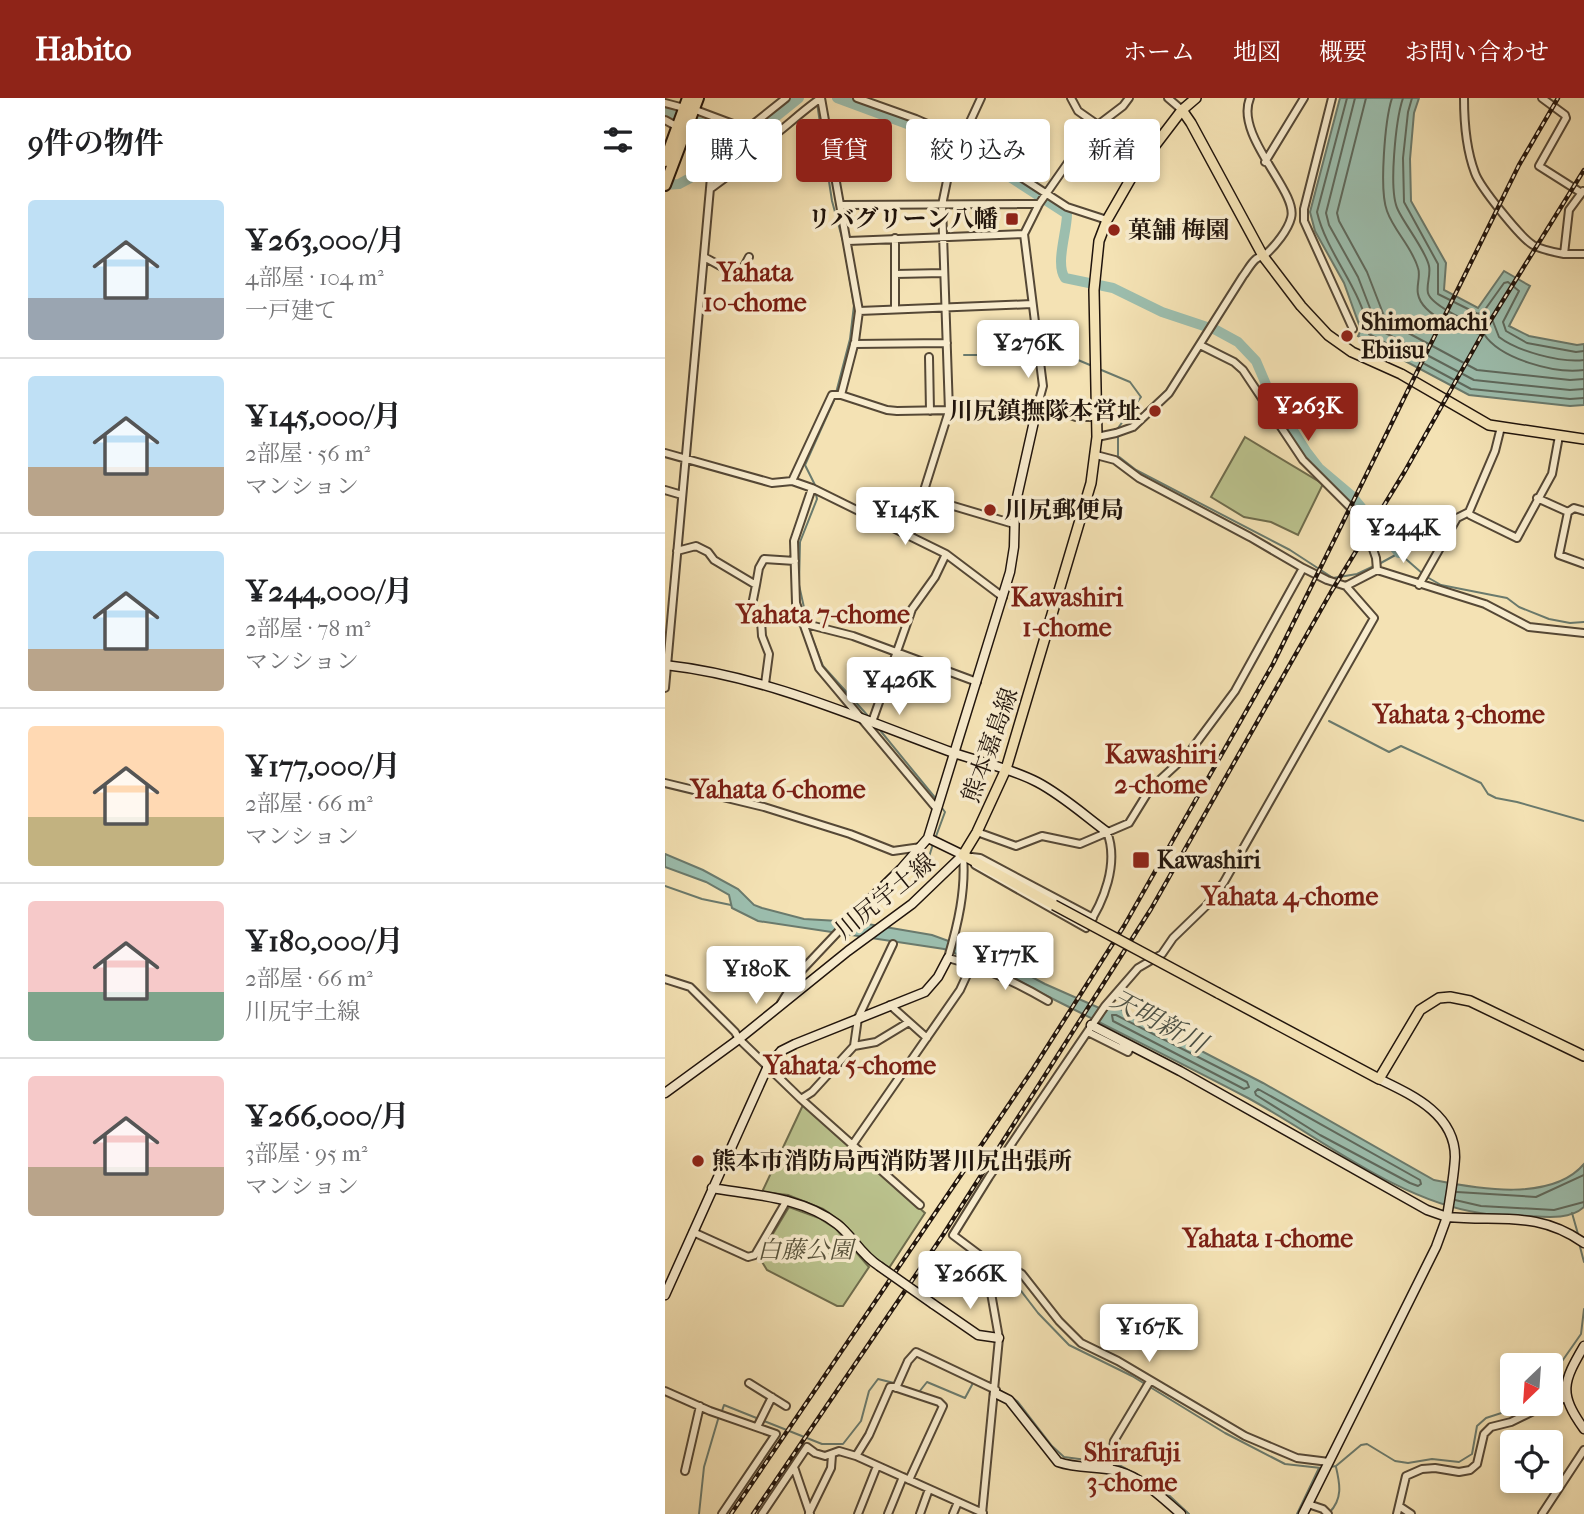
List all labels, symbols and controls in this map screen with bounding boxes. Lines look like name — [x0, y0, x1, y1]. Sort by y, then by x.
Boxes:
text: Habito — [35, 30, 132, 69]
text: ホーム — [1123, 38, 1195, 66]
text: 地図 — [1233, 38, 1281, 66]
text: 概要 — [1319, 38, 1367, 66]
text: お問い合わせ — [1405, 38, 1549, 66]
chip: 購入 — [686, 119, 782, 182]
chip: 賃貸 — [796, 119, 892, 182]
chip: 絞り込み — [906, 119, 1050, 182]
chip: 新着 — [1064, 119, 1160, 182]
icon: filters — [599, 121, 637, 159]
text: 9件の物件 — [28, 126, 164, 161]
place label: リバグリーン八幡 — [807, 205, 998, 233]
marker: リバグリーン八幡 — [1004, 211, 1020, 227]
place label: 菓舗 梅園 — [1128, 216, 1229, 244]
marker: 菓舗 梅園 — [1106, 222, 1122, 238]
text: ¥263,000/月 — [245, 223, 405, 258]
icon: home — [84, 228, 168, 312]
district label: Yahata 10-chome — [703, 257, 807, 318]
text: 4部屋 · 104 m² — [245, 264, 384, 291]
text: 一戸建て — [245, 297, 337, 324]
place label: Shimomachi Ebiisu — [1361, 308, 1489, 364]
pin: ¥276K — [979, 320, 1077, 380]
marker: Shimomachi Ebiisu — [1339, 328, 1355, 344]
text: ¥276K — [993, 329, 1063, 356]
pin: ¥263K — [1259, 384, 1357, 443]
text: ¥263K — [1274, 392, 1342, 419]
place label: 川尻鎮撫隊本営址 — [949, 397, 1141, 425]
text: ¥145,000/月 — [245, 399, 402, 434]
marker: 川尻鎮撫隊本営址 — [1147, 403, 1163, 419]
icon: home — [84, 404, 168, 488]
text: 2部屋 · 56 m² — [245, 440, 370, 467]
text: マンション — [245, 473, 359, 500]
pin: ¥145K — [856, 488, 954, 547]
text: ¥145K — [872, 496, 938, 523]
place label: 川尻郵便局 — [1004, 496, 1124, 524]
marker: 川尻郵便局 — [982, 502, 998, 518]
pin: ¥244K — [1354, 505, 1452, 565]
text: ¥244K — [1366, 514, 1440, 541]
text: ¥244,000/月 — [245, 574, 413, 609]
icon: home — [84, 579, 168, 663]
district label: Kawashiri 1-chome — [1011, 582, 1123, 643]
district label: Yahata 7-chome — [734, 599, 910, 630]
text: 2部屋 · 78 m² — [245, 615, 371, 642]
text: マンション — [245, 648, 359, 675]
pin: ¥426K — [850, 658, 948, 717]
text: ¥426K — [863, 666, 935, 693]
street label: 熊本嘉島線 — [956, 684, 1024, 806]
district label: Yahata 3-chome — [1371, 699, 1545, 730]
district label: Kawashiri 2-chome — [1105, 739, 1217, 800]
text: ¥177,000/月 — [245, 749, 401, 784]
icon: home — [84, 754, 168, 838]
district label: Yahata 6-chome — [688, 774, 866, 805]
text: 2部屋 · 66 m² — [245, 790, 373, 817]
text: マンション — [245, 823, 359, 850]
place label: Kawashiri — [1157, 846, 1262, 874]
street label: 川尻宇土線 — [830, 847, 940, 945]
marker: Kawashiri — [1131, 850, 1151, 870]
district label: Yahata 4-chome — [1200, 881, 1378, 913]
text: ¥180,000/月 — [245, 924, 404, 959]
icon: home — [84, 929, 168, 1013]
pin: ¥177K — [956, 932, 1054, 992]
text: ¥177K — [972, 941, 1038, 968]
pin: ¥180K — [707, 946, 805, 1006]
text: ¥180K — [722, 955, 790, 982]
text: 2部屋 · 66 m² — [245, 965, 373, 992]
water label: 天明新川 — [1106, 983, 1215, 1061]
text: 川尻宇土線 — [245, 998, 360, 1025]
district label: Yahata 5-chome — [762, 1050, 936, 1081]
text: ¥266,000/月 — [245, 1099, 409, 1134]
icon: home — [84, 1104, 168, 1188]
text: 3部屋 · 95 m² — [245, 1140, 367, 1167]
place label: 熊本市消防局西消防署川尻出張所 — [712, 1147, 1072, 1175]
marker: 熊本市消防局西消防署川尻出張所 — [690, 1153, 706, 1169]
text: マンション — [245, 1173, 359, 1200]
district label: Yahata 1-chome — [1181, 1223, 1353, 1254]
park label: 白藤公園 — [757, 1236, 857, 1264]
pin: ¥266K — [921, 1252, 1019, 1311]
text: ¥266K — [934, 1260, 1006, 1287]
pin: ¥167K — [1100, 1304, 1198, 1364]
text: ¥167K — [1116, 1313, 1182, 1340]
north arrow — [1500, 1353, 1563, 1416]
map controls — [1500, 1353, 1563, 1493]
button: locate — [1500, 1430, 1563, 1493]
district label: Shirafuji 3-chome — [1084, 1437, 1181, 1498]

